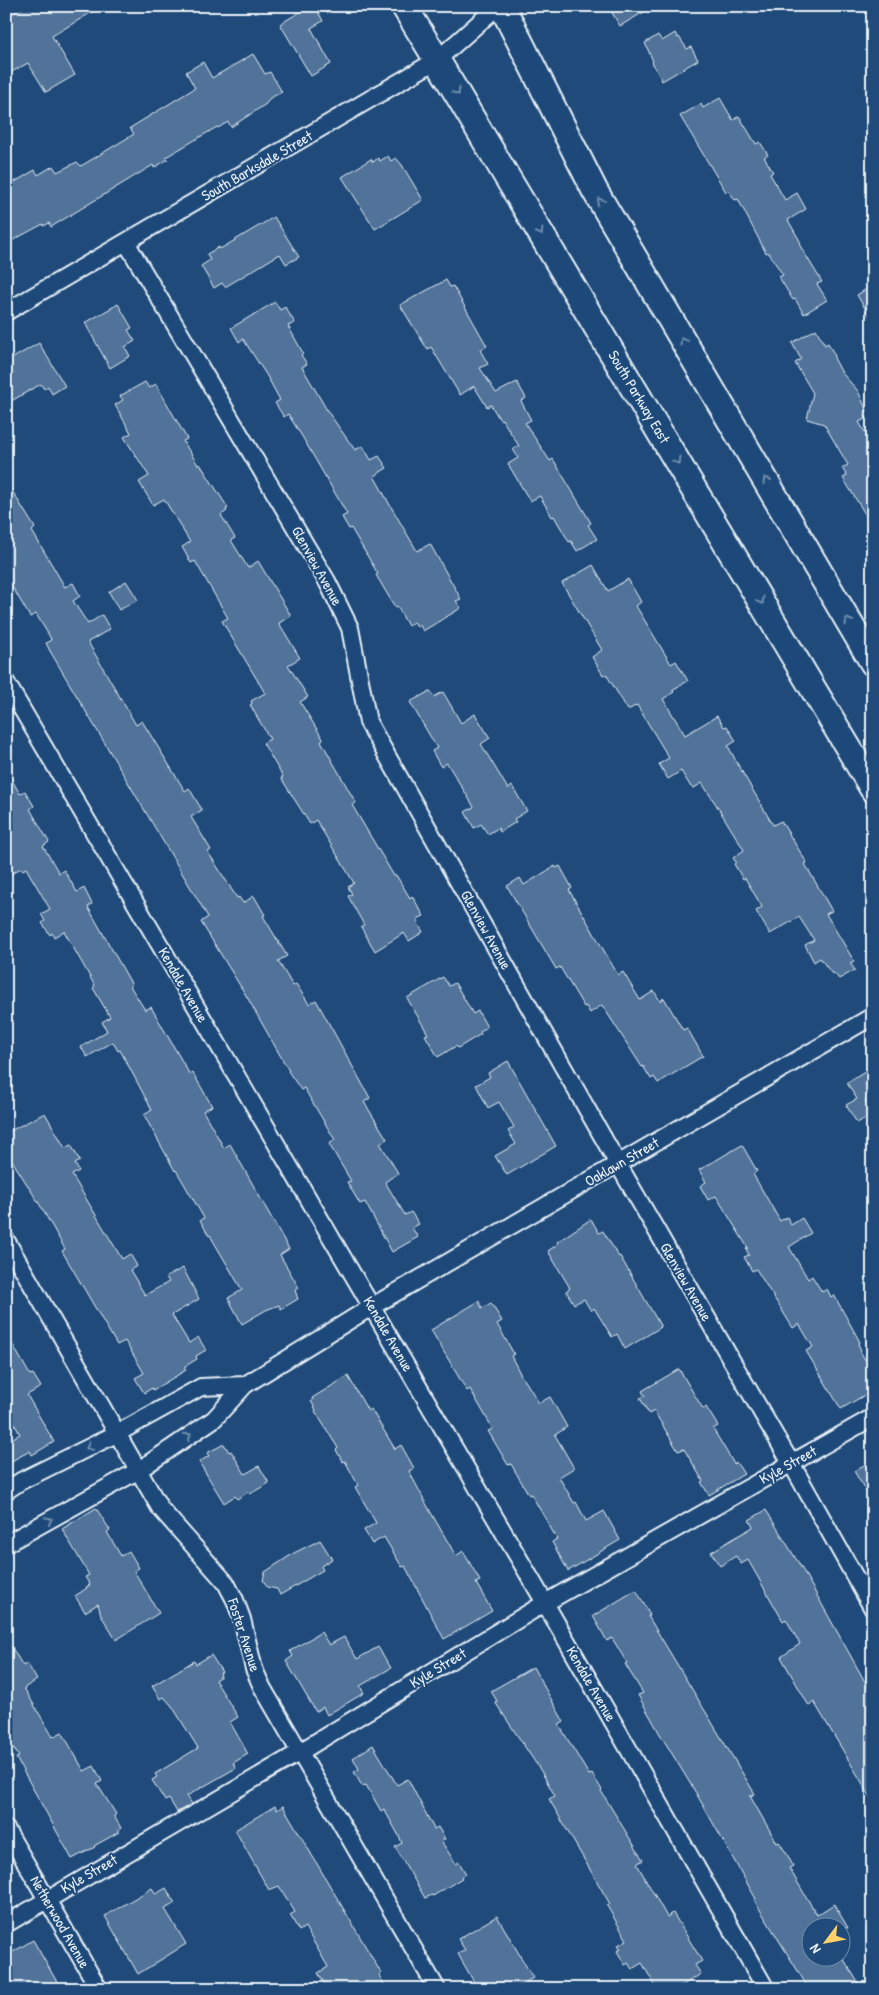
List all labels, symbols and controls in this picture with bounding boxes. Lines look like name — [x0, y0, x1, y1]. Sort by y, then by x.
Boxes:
one-way arrow — [450, 87, 460, 96]
street label: South Barksdale Street — [197, 125, 317, 206]
one-way arrow — [597, 197, 607, 206]
one-way arrow — [534, 226, 544, 235]
one-way arrow — [680, 337, 690, 346]
street label: South Parkway East — [603, 346, 676, 448]
one-way arrow — [671, 456, 681, 465]
one-way arrow — [763, 477, 773, 486]
street label: Glenview Avenue — [287, 522, 348, 609]
one-way arrow — [754, 595, 764, 604]
one-way arrow — [845, 617, 855, 626]
street label: Glenview Avenue — [456, 886, 517, 973]
street label: Kendale Avenue — [153, 943, 213, 1026]
street label: Oaklawn Street — [581, 1131, 663, 1191]
street label: Glenview Avenue — [655, 1239, 717, 1325]
street label: Kendale Avenue — [358, 1292, 418, 1375]
one-way arrow — [182, 1433, 192, 1442]
street label: Kyle Street — [755, 1440, 821, 1489]
one-way arrow — [86, 1441, 95, 1451]
one-way arrow — [43, 1517, 52, 1527]
street label: Foster Avenue — [222, 1595, 266, 1674]
street label: Kyle Street — [406, 1642, 471, 1693]
street label: Kendale Avenue — [561, 1642, 621, 1725]
street label: Kyle Street — [56, 1848, 122, 1898]
street label: Netherwood Avenue — [25, 1872, 95, 1972]
north arrow — [802, 1918, 852, 1968]
text: N — [804, 1940, 825, 1957]

